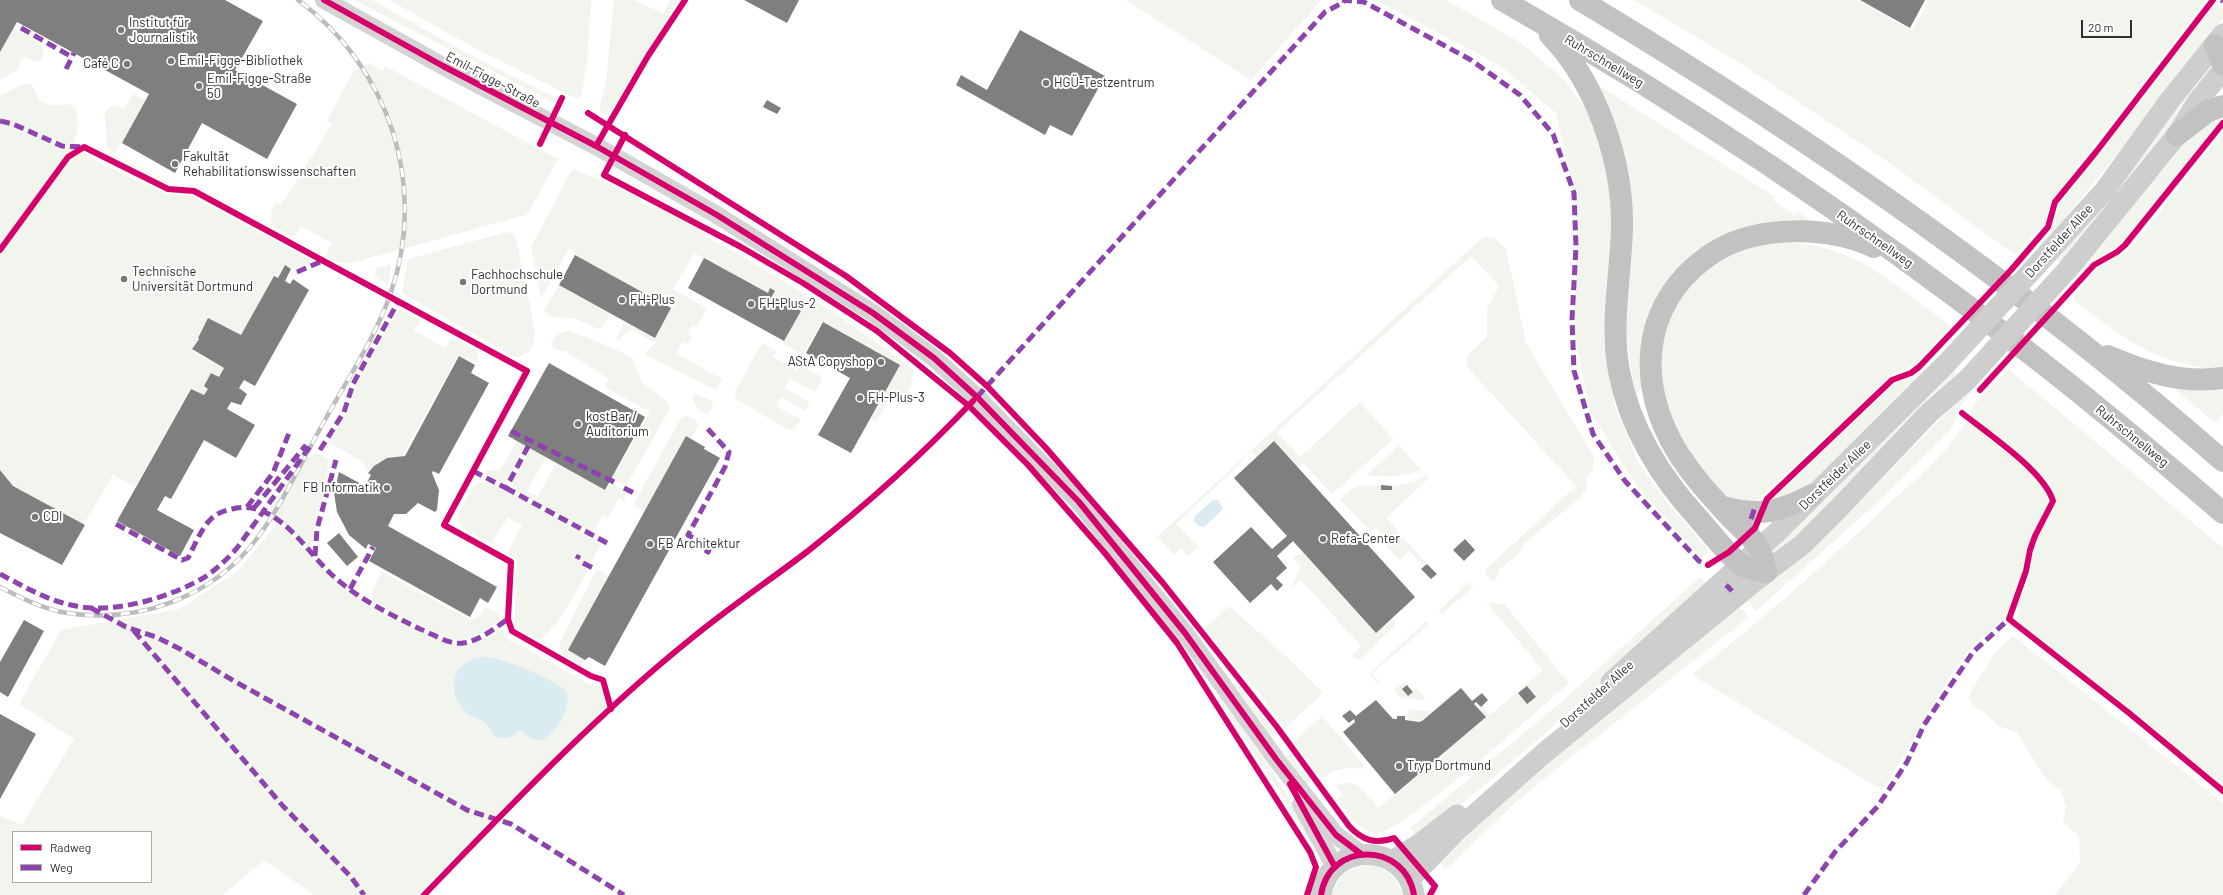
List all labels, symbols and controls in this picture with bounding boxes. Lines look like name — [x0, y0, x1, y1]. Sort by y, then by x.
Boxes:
scale bar — [2083, 12, 2134, 38]
place label: Institut für Journalistik — [129, 15, 196, 46]
text: 20 m — [2088, 20, 2114, 34]
marker: Institut für Journalistik — [116, 25, 126, 35]
street label: Ruhrschnellweg — [1562, 31, 1646, 91]
street label: Emil-Figge-Straße — [443, 49, 543, 111]
place label: Emil-Figge-Bibliothek — [179, 53, 303, 69]
place label: Café C — [83, 56, 119, 72]
marker: Emil-Figge-Bibliothek — [166, 56, 176, 66]
marker: Café C — [122, 59, 132, 69]
place label: Emil-Figge-Straße 50 — [207, 71, 312, 102]
place label: HGÜ-Testzentrum — [1054, 75, 1154, 91]
marker: HGÜ-Testzentrum — [1041, 78, 1051, 88]
marker: Emil-Figge-Straße 50 — [194, 81, 204, 91]
place label: Fakultät Rehabilitationswissenschaften — [183, 149, 356, 180]
marker: Fakultät Rehabilitationswissenschaften — [170, 159, 180, 169]
street label: Dorstfelder Allee — [2022, 201, 2096, 281]
street label: Ruhrschnellweg — [1834, 207, 1916, 271]
place label: Technische Universität Dortmund — [132, 264, 253, 295]
place label: Fachhochschule Dortmund — [471, 267, 563, 298]
marker: Technische Universität Dortmund — [119, 274, 129, 284]
marker: Fachhochschule Dortmund — [458, 277, 468, 287]
place label: FH-Plus — [630, 292, 675, 308]
marker: FH-Plus — [617, 295, 627, 305]
place label: FH-Plus-2 — [759, 296, 816, 312]
marker: FH-Plus-2 — [746, 299, 756, 309]
place label: AStA Copyshop — [788, 354, 873, 370]
marker: AStA Copyshop — [876, 357, 886, 367]
place label: FH-Plus-3 — [868, 390, 925, 406]
marker: FH-Plus-3 — [855, 393, 865, 403]
street label: Ruhrschnellweg — [2092, 402, 2172, 470]
place label: kostBar / Auditorium — [586, 409, 649, 440]
marker: kostBar / Auditorium — [573, 419, 583, 429]
street label: Dorstfelder Allee — [1796, 437, 1874, 513]
place label: FB Informatik — [303, 480, 379, 496]
marker: FB Informatik — [382, 483, 392, 493]
place label: CDI — [43, 509, 62, 525]
marker: CDI — [30, 512, 40, 522]
place label: Refa-Center — [1331, 531, 1400, 547]
marker: Refa-Center — [1318, 534, 1328, 544]
place label: FB Architektur — [658, 536, 740, 552]
marker: FB Architektur — [645, 539, 655, 549]
street label: Dorstfelder Allee — [1557, 657, 1637, 731]
place label: Tryp Dortmund — [1407, 758, 1491, 774]
marker: Tryp Dortmund — [1394, 761, 1404, 771]
legend — [12, 831, 152, 883]
text: Radweg — [50, 840, 91, 854]
text: Weg — [50, 860, 73, 874]

